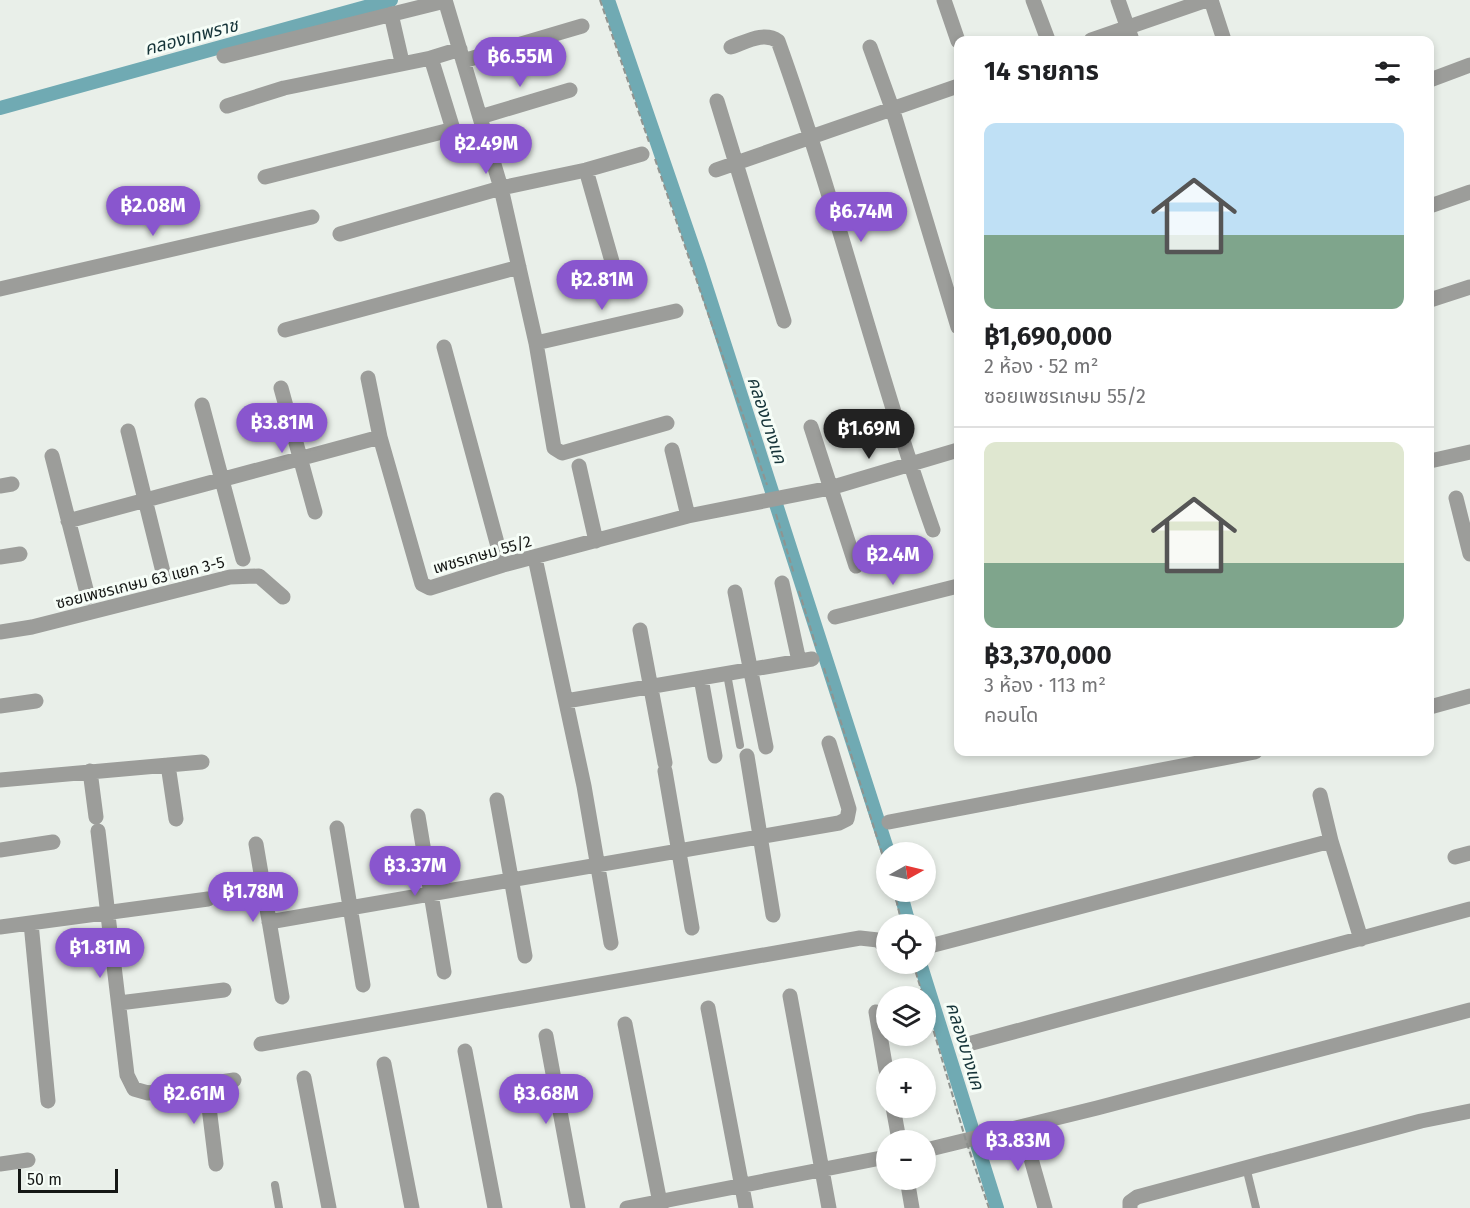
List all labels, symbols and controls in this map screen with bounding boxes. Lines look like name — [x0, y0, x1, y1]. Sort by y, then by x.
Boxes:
water label: คลองเทพราช — [142, 13, 242, 60]
pin: ฿6.55M — [471, 37, 569, 88]
text: ฿6.55M — [487, 44, 553, 68]
text: 14 รายการ — [984, 56, 1099, 87]
icon: filters — [1371, 56, 1404, 89]
pin: ฿2.49M — [437, 124, 535, 175]
text: ฿2.49M — [454, 131, 518, 155]
icon: home — [1140, 162, 1248, 270]
pin: ฿2.08M — [104, 186, 202, 237]
pin: ฿6.74M — [812, 192, 910, 243]
text: ฿2.08M — [120, 193, 186, 217]
text: ฿6.74M — [829, 199, 893, 223]
pin: ฿2.81M — [553, 260, 651, 311]
text: ฿2.81M — [571, 267, 633, 291]
text: ฿1,690,000 — [984, 321, 1112, 352]
text: 2 ห้อง · 52 m² — [984, 354, 1099, 378]
water label: คลองบางแค — [743, 374, 792, 467]
text: ซอยเพชรเกษม 55/2 — [984, 384, 1146, 408]
pin: ฿3.81M — [233, 403, 331, 454]
pin: ฿1.69M — [820, 409, 918, 460]
text: ฿3.81M — [250, 410, 314, 434]
text: ฿1.69M — [838, 416, 901, 440]
icon: home — [1140, 481, 1248, 589]
street label: เพชรเกษม 55/2 — [430, 531, 534, 578]
pin: ฿2.4M — [851, 535, 935, 586]
text: ฿2.4M — [866, 542, 920, 566]
street label: ซอยเพชรเกษม 63 แยก 3-5 — [54, 552, 226, 613]
text: ฿3,370,000 — [984, 640, 1112, 671]
text: 3 ห้อง · 113 m² — [984, 673, 1106, 697]
text: คอนโด — [984, 703, 1038, 727]
north arrow — [876, 842, 936, 902]
map controls — [876, 842, 936, 1190]
pin: ฿3.37M — [366, 846, 464, 897]
text: ฿3.37M — [384, 853, 446, 877]
pin: ฿1.78M — [204, 872, 302, 923]
text: ฿1.78M — [222, 879, 284, 903]
button: locate — [876, 914, 936, 974]
pin: ฿1.81M — [51, 928, 149, 979]
text: ฿1.81M — [69, 935, 131, 959]
button: layers — [876, 986, 936, 1046]
water label: คลองบางแค — [941, 1000, 989, 1093]
button: + — [876, 1058, 936, 1118]
pin: ฿2.61M — [145, 1074, 243, 1125]
pin: ฿3.68M — [497, 1074, 595, 1125]
text: ฿2.61M — [163, 1081, 225, 1105]
text: ฿3.68M — [513, 1081, 579, 1105]
pin: ฿3.83M — [969, 1121, 1067, 1172]
text: ฿3.83M — [986, 1128, 1050, 1152]
button: − — [876, 1130, 936, 1190]
scale bar — [18, 1166, 118, 1194]
text: 50 m — [27, 1170, 62, 1189]

